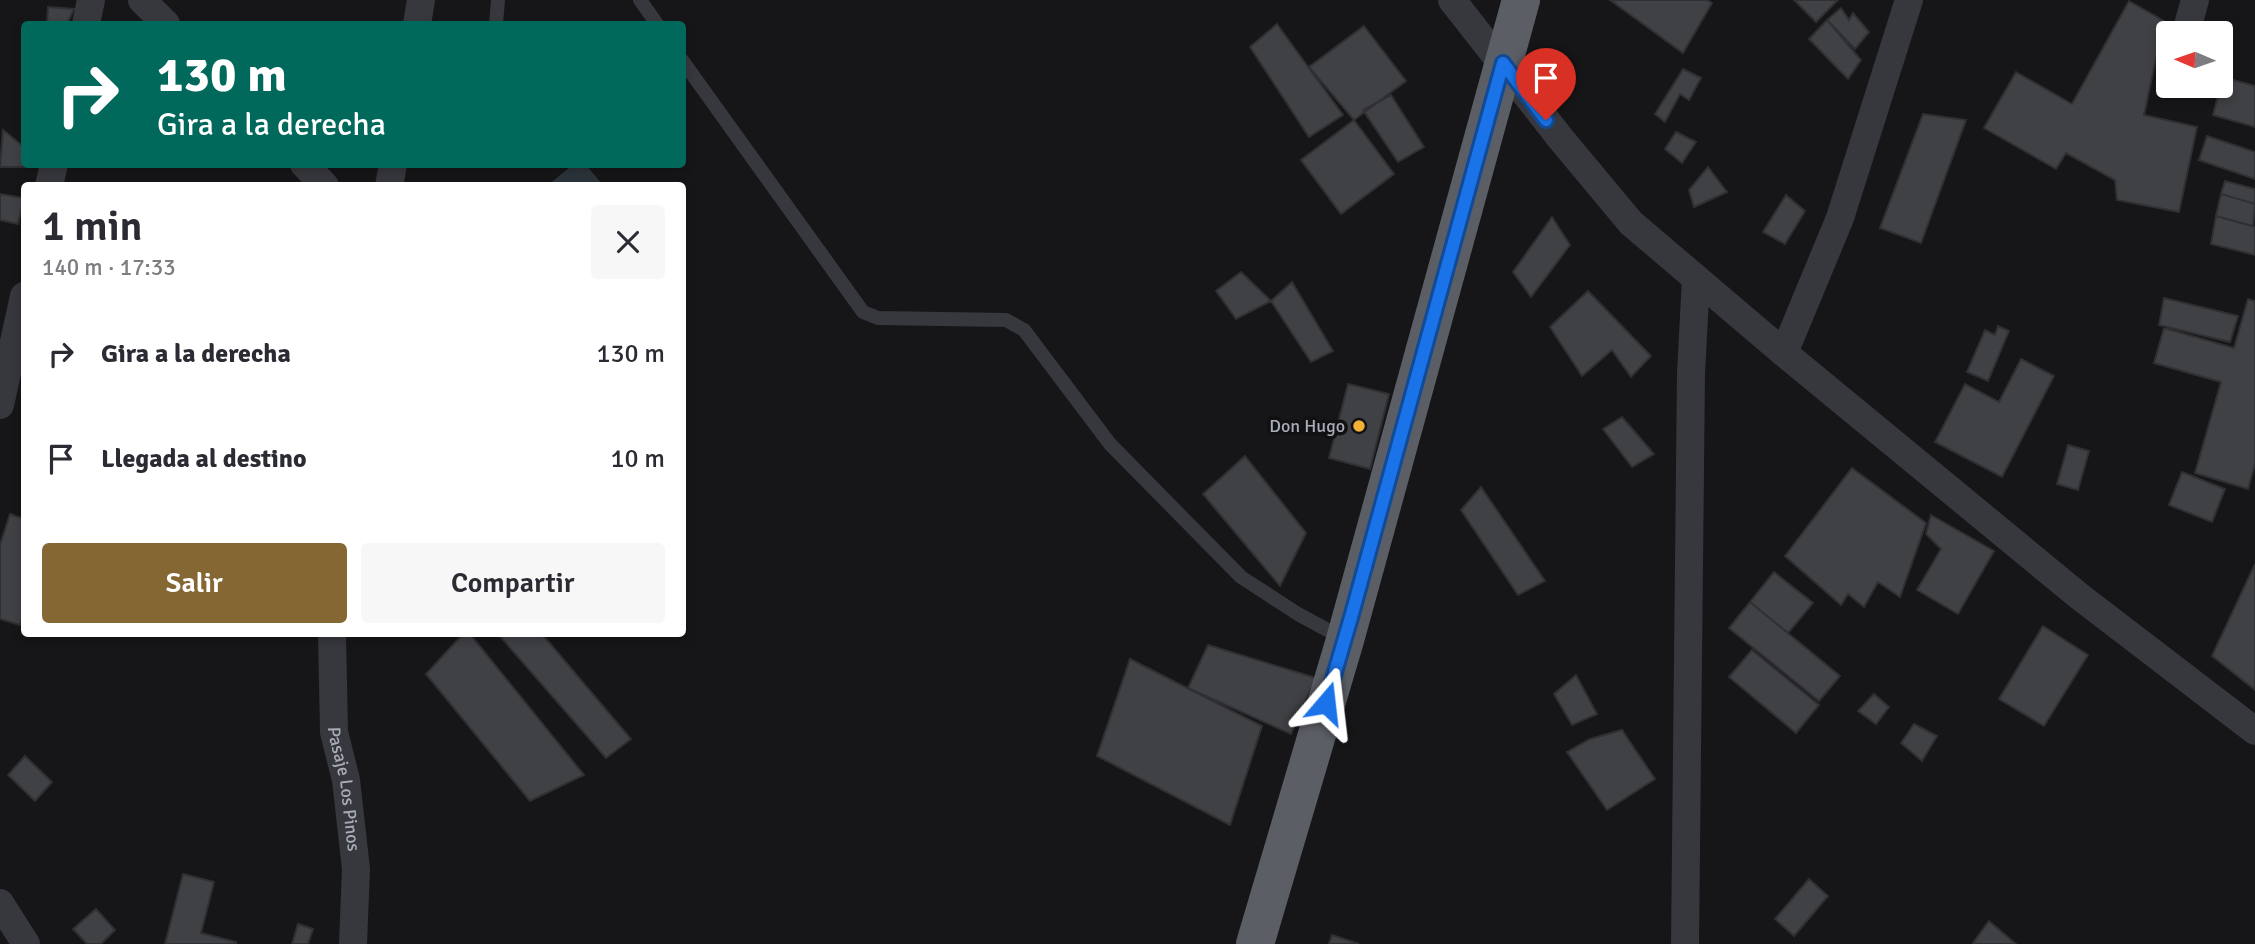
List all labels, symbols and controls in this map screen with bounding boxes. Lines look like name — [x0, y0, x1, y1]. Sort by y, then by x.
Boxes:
north arrow — [2156, 21, 2233, 98]
map controls — [2156, 21, 2233, 98]
text: 130 m — [157, 45, 287, 105]
pin — [1516, 48, 1576, 120]
icon: right — [42, 49, 133, 140]
icon: arrive — [1527, 59, 1565, 97]
text: Gira a la derecha — [157, 105, 386, 144]
text: 1 min — [42, 201, 143, 252]
button: close — [591, 205, 665, 279]
text: 140 m · 17:33 — [42, 253, 176, 282]
icon: right — [42, 335, 80, 373]
text: Gira a la derecha — [101, 338, 291, 370]
text: 130 m — [596, 338, 665, 370]
place label: Don Hugo — [1269, 415, 1345, 437]
marker: Don Hugo — [1351, 418, 1367, 434]
icon: arrive — [42, 440, 80, 478]
text: Llegada al destino — [101, 443, 307, 475]
text: 10 m — [610, 443, 665, 475]
button: Salir — [42, 543, 347, 623]
button: Compartir — [361, 543, 665, 623]
position arrow — [1289, 666, 1363, 740]
street label: Pasaje Los Pinos — [323, 727, 365, 853]

